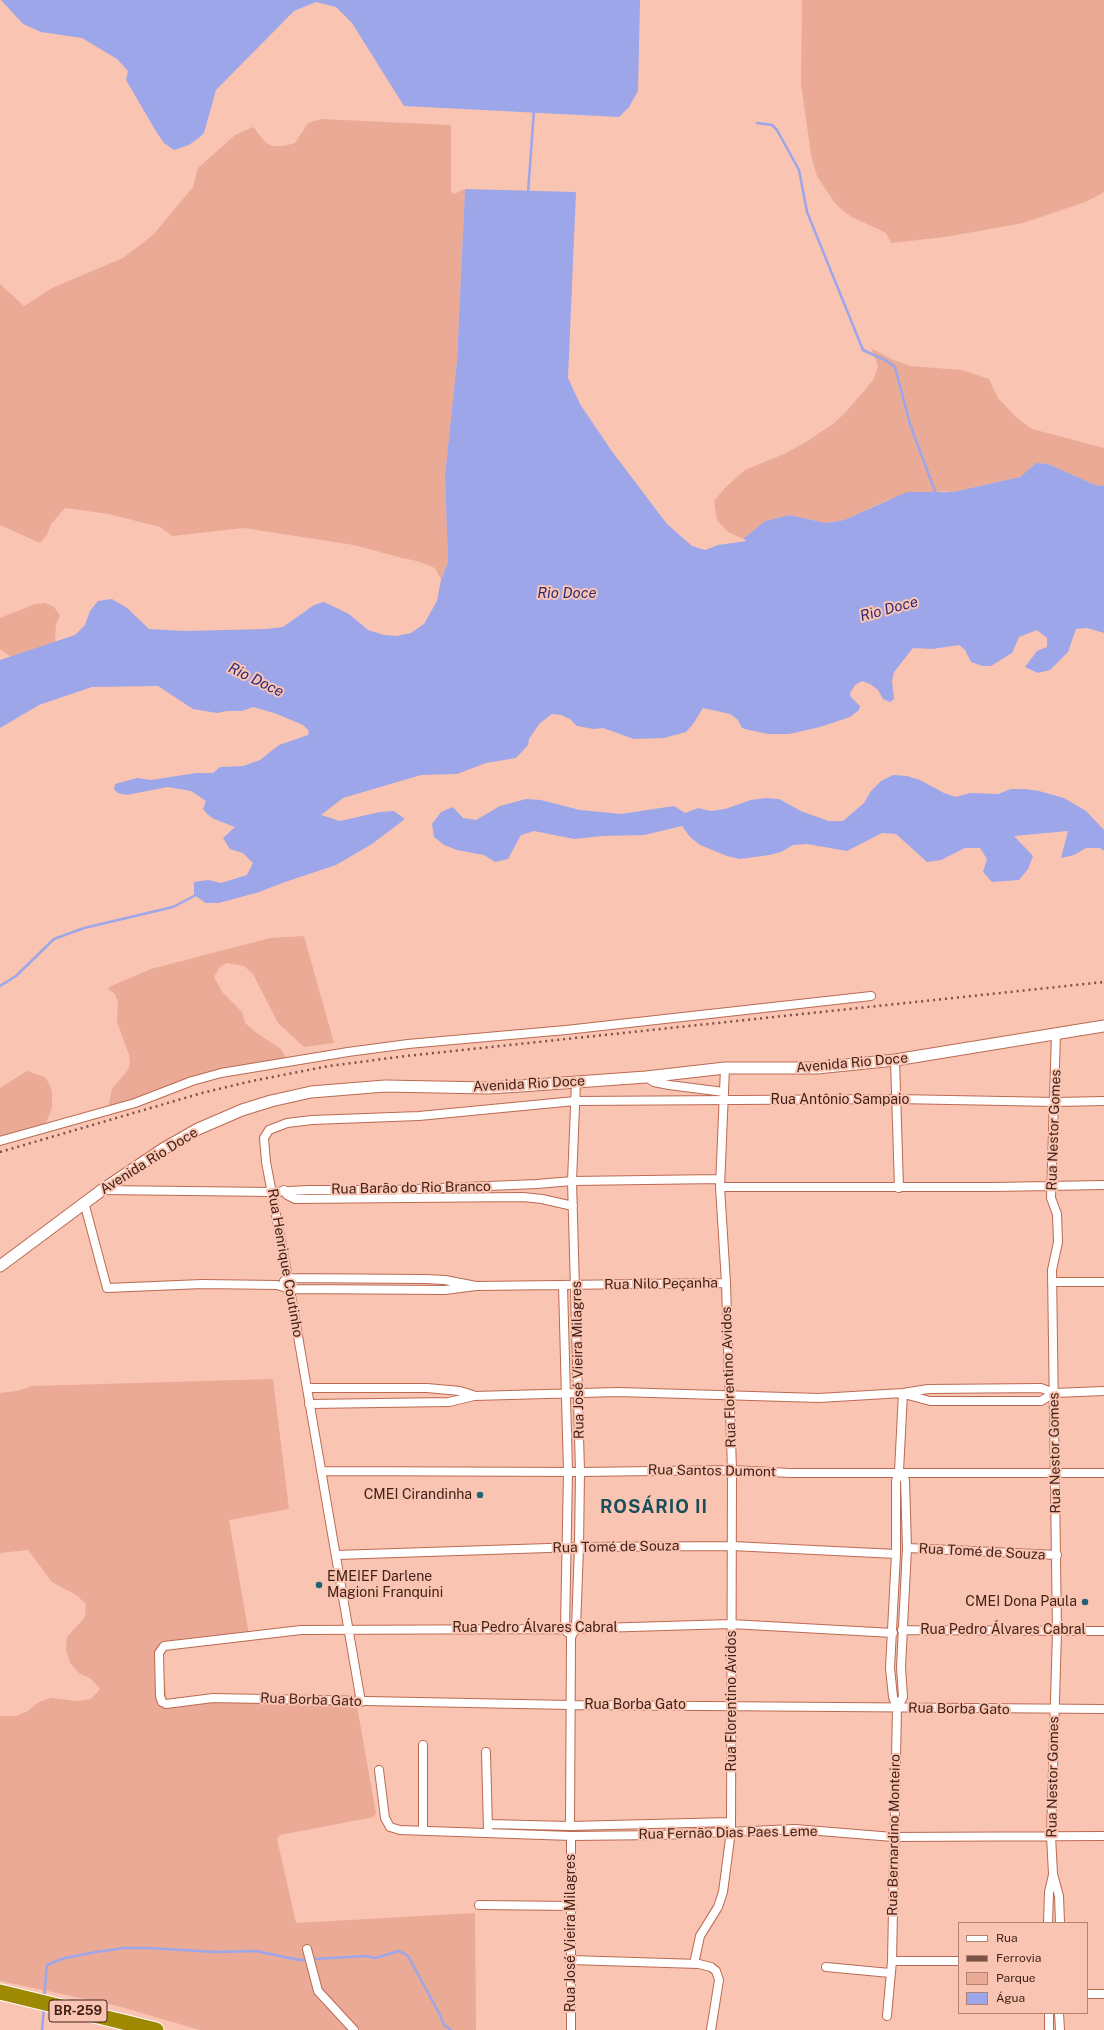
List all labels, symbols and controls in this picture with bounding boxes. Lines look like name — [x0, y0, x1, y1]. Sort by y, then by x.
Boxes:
water label: Rio Doce — [537, 584, 597, 602]
water label: Rio Doce — [858, 593, 920, 625]
water label: Rio Doce — [225, 659, 287, 701]
street label: Avenida Rio Doce — [795, 1050, 909, 1076]
street label: Rua Nestor Gomes — [1043, 1069, 1065, 1191]
street label: Avenida Rio Doce — [473, 1073, 585, 1095]
street label: Rua Antônio Sampaio — [771, 1092, 909, 1108]
street label: Avenida Rio Doce — [97, 1124, 201, 1198]
street label: Rua Barão do Rio Branco — [331, 1178, 491, 1198]
street label: Rua Henrique Coutinho — [264, 1187, 306, 1339]
street label: Rua Nilo Peçanha — [604, 1275, 718, 1293]
street label: Rua José Vieira Milagres — [568, 1281, 588, 1439]
street label: Rua Florentino Avidos — [718, 1306, 740, 1448]
street label: Rua Nestor Gomes — [1046, 1392, 1064, 1514]
street label: Rua Santos Dumont — [648, 1461, 776, 1481]
place label: CMEI Cirandinha — [364, 1487, 472, 1503]
marker: CMEI Cirandinha — [475, 1490, 485, 1500]
district label: ROSÁRIO II — [600, 1496, 708, 1518]
street label: Rua Tomé de Souza — [552, 1537, 680, 1557]
street label: Rua Tomé de Souza — [918, 1540, 1046, 1564]
place label: EMEIEF Darlene Magioni Franquini — [327, 1569, 443, 1602]
marker: EMEIEF Darlene Magioni Franquini — [314, 1580, 324, 1590]
place label: CMEI Dona Paula — [965, 1594, 1077, 1610]
marker: CMEI Dona Paula — [1080, 1597, 1090, 1607]
street label: Rua Pedro Álvares Cabral — [452, 1620, 618, 1636]
street label: Rua Pedro Álvares Cabral — [920, 1622, 1086, 1638]
street label: Rua Florentino Avidos — [724, 1630, 740, 1772]
street label: Rua Borba Gato — [260, 1690, 362, 1710]
street label: Rua Borba Gato — [584, 1697, 686, 1713]
street label: Rua Borba Gato — [908, 1700, 1010, 1718]
street label: Rua Nestor Gomes — [1044, 1716, 1062, 1838]
street label: Rua Bernardino Monteiro — [884, 1754, 904, 1916]
street label: Rua Fernão Dias Paes Leme — [638, 1823, 818, 1843]
street label: Rua José Vieira Milagres — [563, 1854, 579, 2012]
legend — [958, 1922, 1088, 2014]
text: Rua — [996, 1931, 1018, 1945]
text: Ferrovia — [996, 1951, 1041, 1965]
text: Parque — [996, 1971, 1036, 1985]
text: Água — [996, 1991, 1025, 2005]
road number: BR-259 — [49, 2000, 107, 2022]

